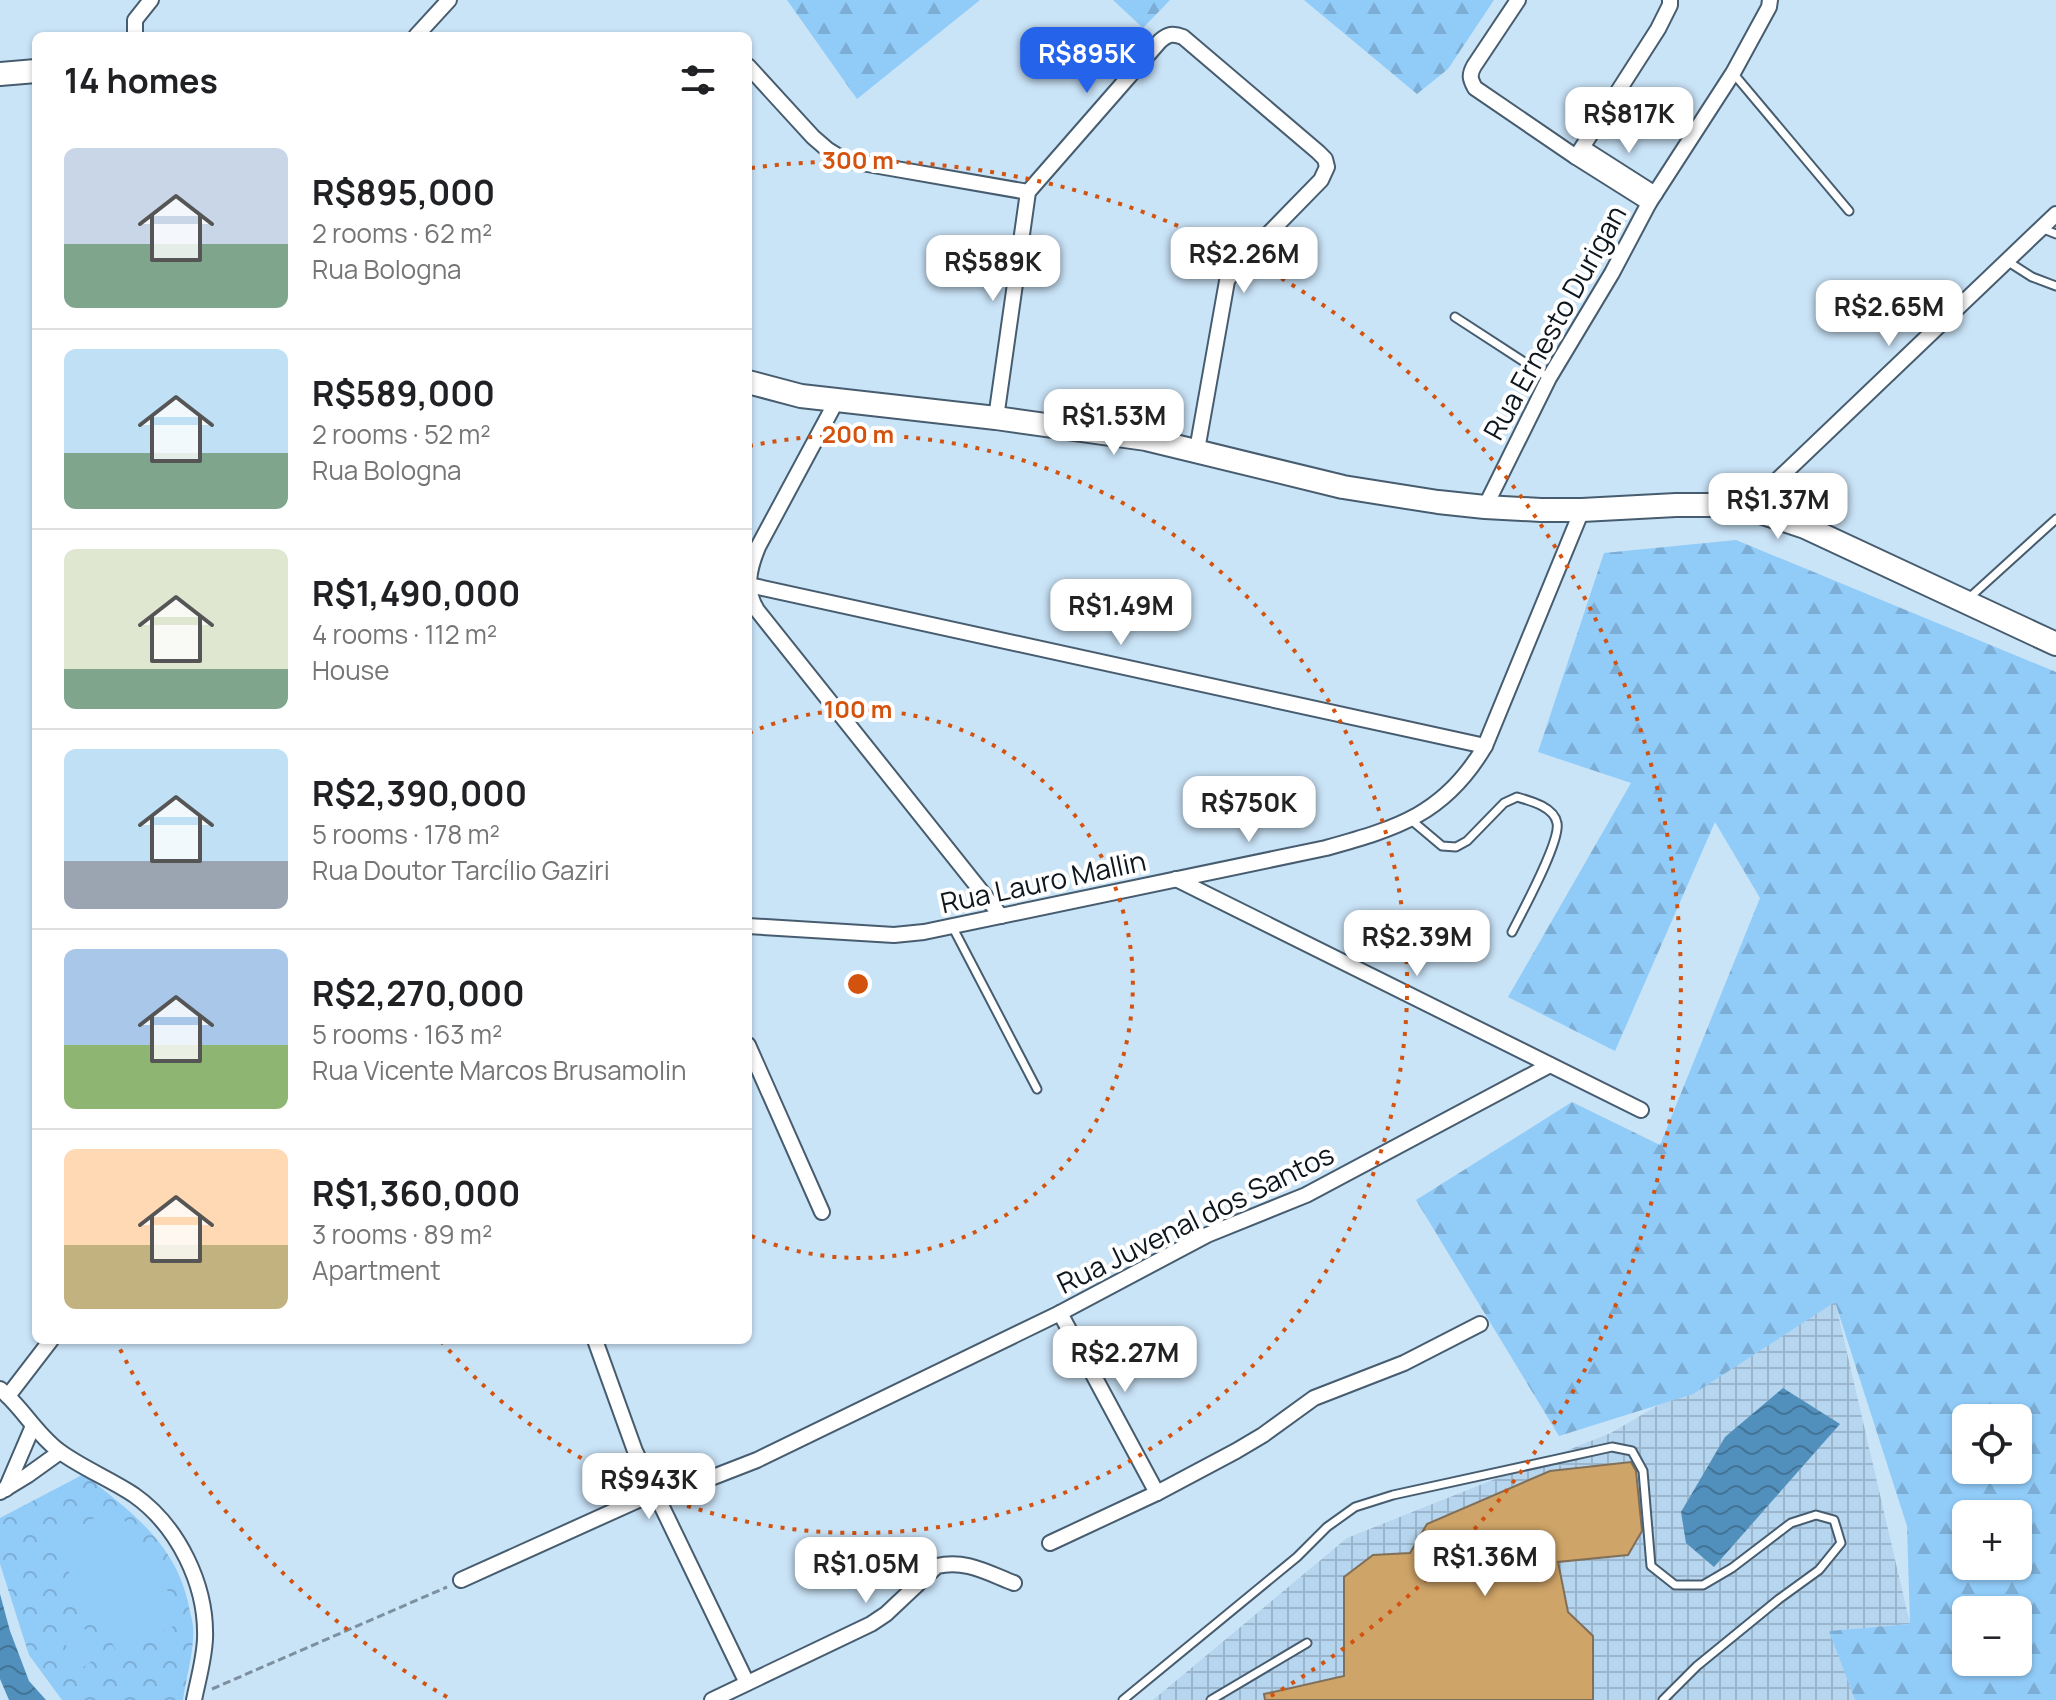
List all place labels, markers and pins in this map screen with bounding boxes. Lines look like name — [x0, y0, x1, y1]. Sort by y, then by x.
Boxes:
pin: R$895K — [1022, 27, 1152, 95]
pin: R$817K — [1564, 87, 1694, 155]
pin: R$2.26M — [1170, 227, 1318, 295]
pin: R$589K — [928, 235, 1058, 303]
pin: R$2.65M — [1815, 280, 1963, 348]
pin: R$1.53M — [1040, 389, 1188, 457]
pin: R$1.37M — [1704, 473, 1852, 541]
pin: R$1.49M — [1047, 579, 1195, 647]
pin: R$750K — [1184, 776, 1314, 844]
pin: R$2.39M — [1343, 910, 1491, 978]
centre of rings — [844, 970, 872, 998]
pin: R$2.27M — [1051, 1326, 1199, 1394]
pin: R$943K — [584, 1453, 714, 1521]
pin: R$1.36M — [1411, 1530, 1559, 1598]
pin: R$1.05M — [792, 1537, 940, 1605]

